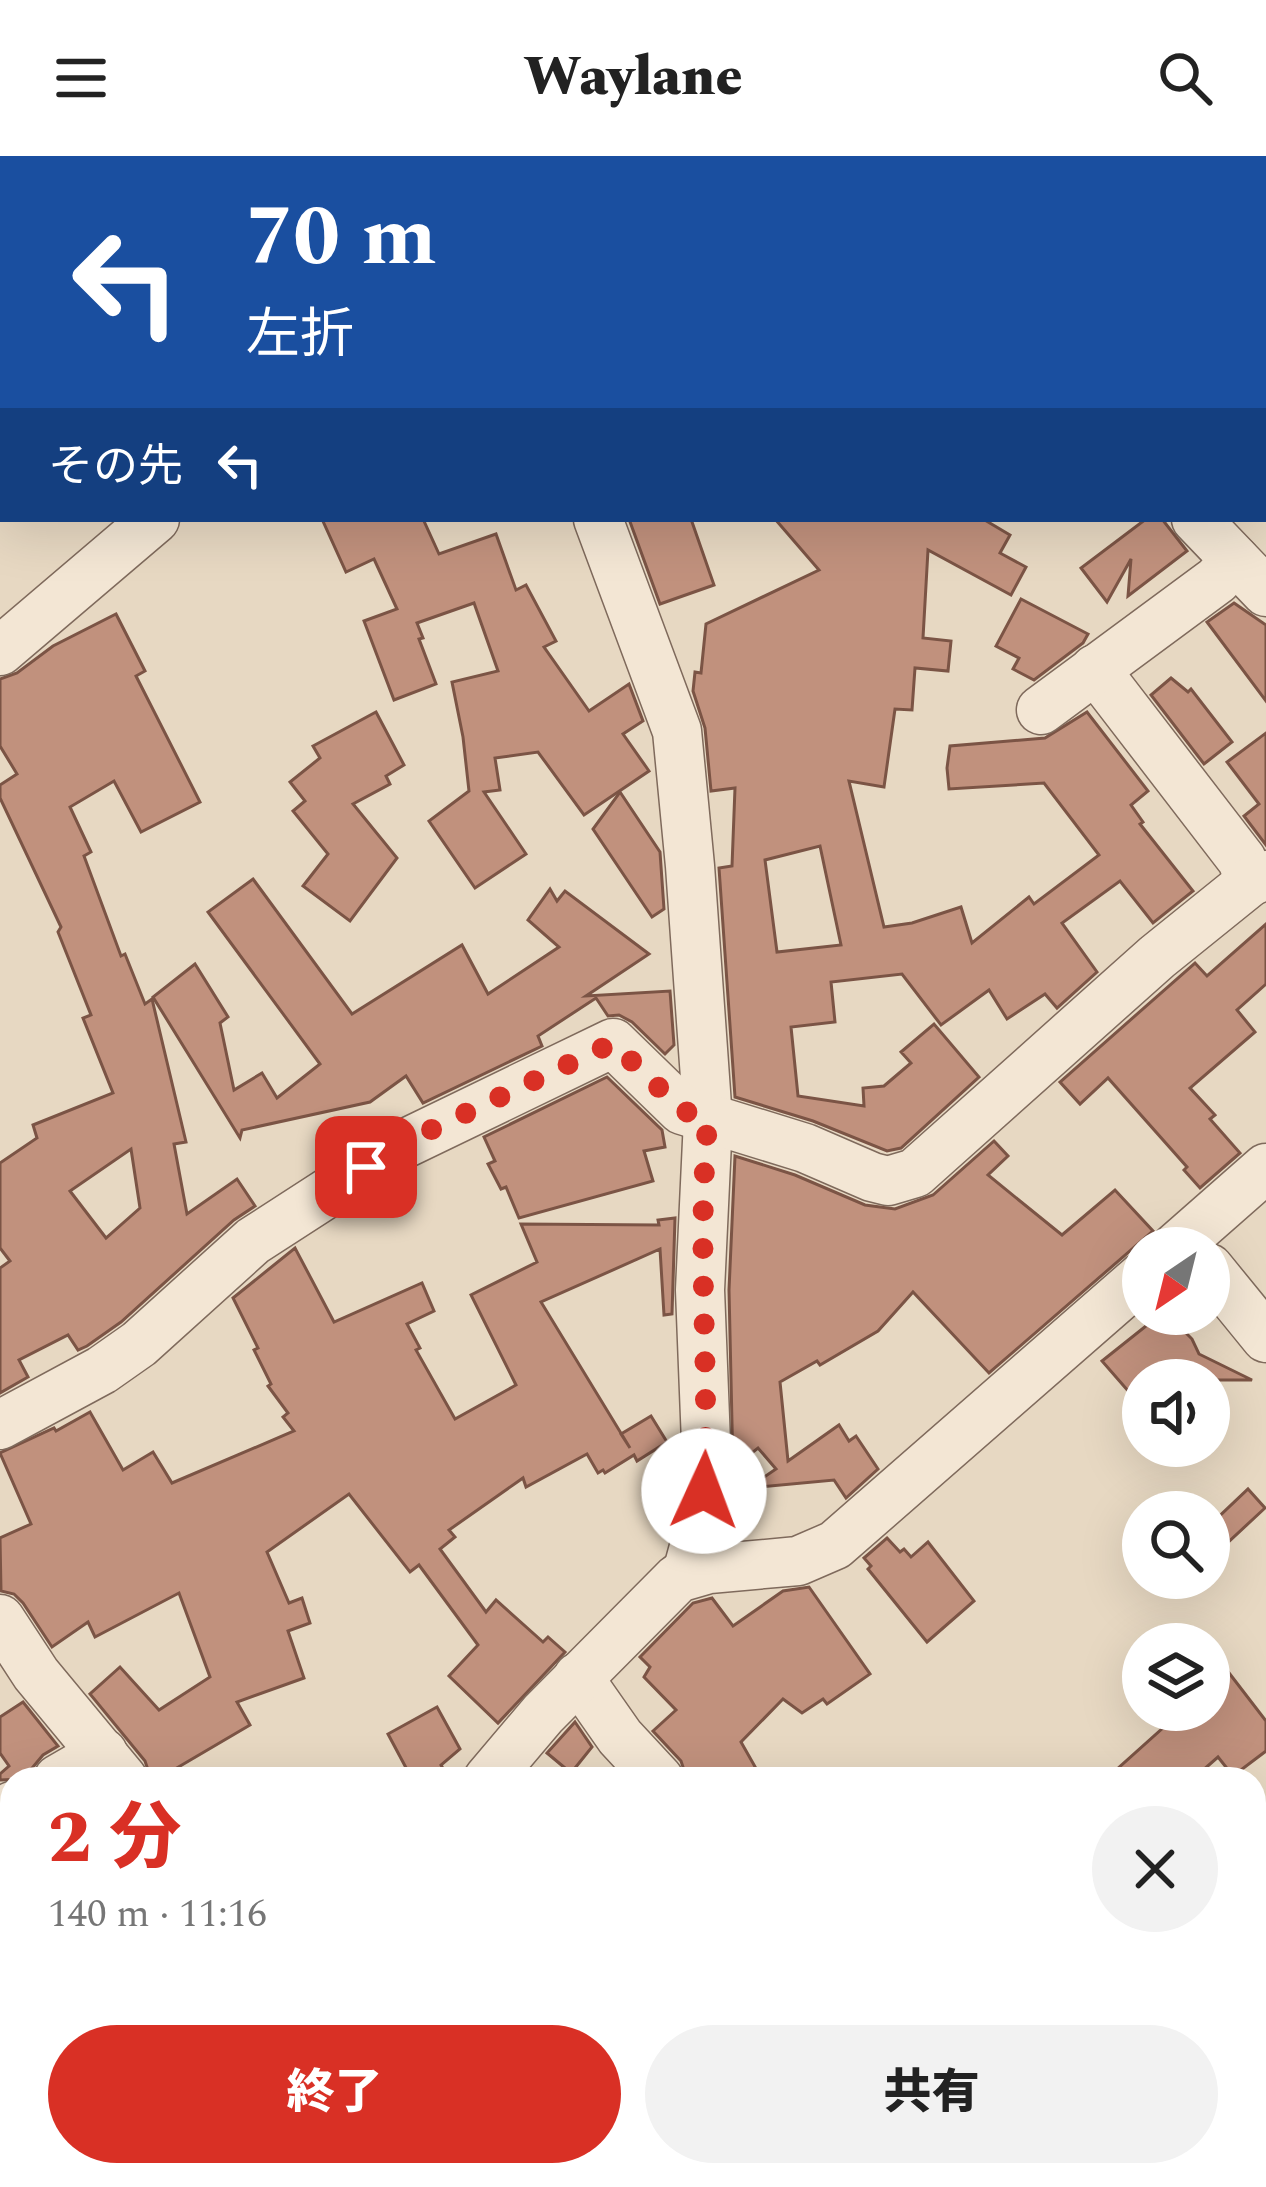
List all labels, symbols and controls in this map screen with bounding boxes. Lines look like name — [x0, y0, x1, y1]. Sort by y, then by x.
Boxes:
text: Waylane — [523, 37, 743, 119]
icon: menu — [48, 45, 114, 111]
icon: search — [1152, 45, 1218, 111]
text: 70 m — [246, 174, 437, 302]
icon: left — [48, 204, 204, 360]
text: 左折 — [246, 295, 354, 377]
icon: left — [207, 432, 273, 498]
text: その先 — [48, 433, 183, 502]
pin — [315, 1116, 417, 1218]
icon: arrive — [333, 1134, 399, 1200]
north arrow — [1122, 1227, 1230, 1335]
map controls — [1122, 1227, 1230, 1731]
button: sound — [1122, 1359, 1230, 1467]
position arrow — [641, 1428, 767, 1554]
button: search — [1122, 1491, 1230, 1599]
button: layers — [1122, 1623, 1230, 1731]
text: 2 分 — [48, 1785, 181, 1894]
button: close — [1092, 1806, 1218, 1932]
text: 140 m · 11:16 — [48, 1885, 267, 1944]
button: 終了 — [48, 2025, 621, 2163]
button: 共有 — [645, 2025, 1218, 2163]

